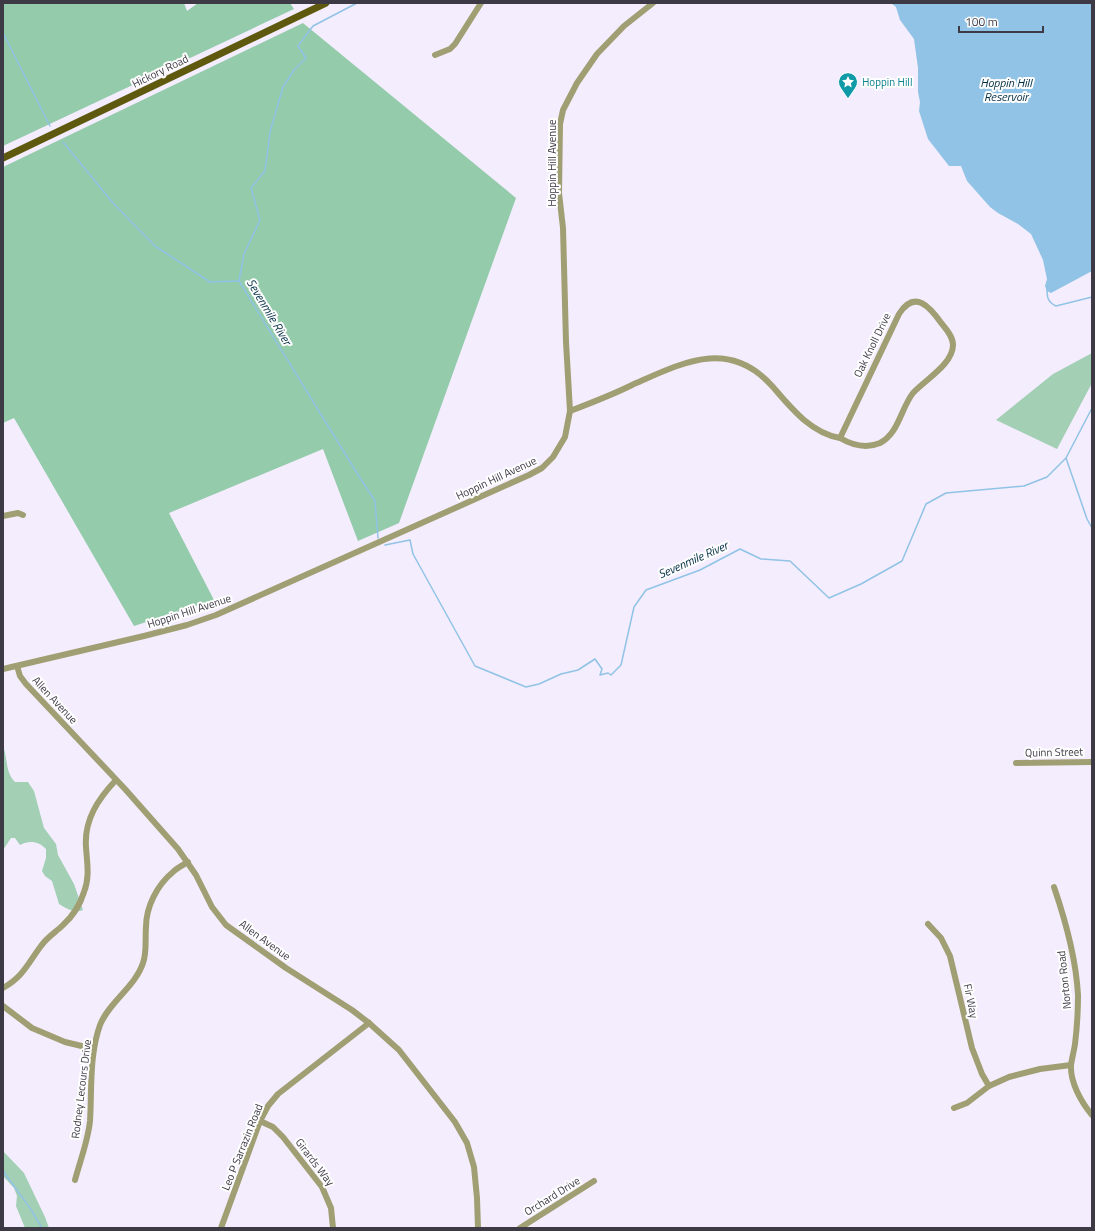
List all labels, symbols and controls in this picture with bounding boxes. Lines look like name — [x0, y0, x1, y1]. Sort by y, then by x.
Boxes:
scale bar — [959, 8, 1043, 34]
text: 100 m — [965, 12, 998, 31]
street label: Hickory Road — [129, 50, 191, 92]
place icon: Hoppin Hill — [837, 71, 859, 99]
water label: Hoppin Hill Reservoir — [980, 73, 1033, 106]
place label: Hoppin Hill — [862, 74, 912, 90]
street label: Hoppin Hill Avenue — [544, 119, 560, 207]
water label: Sevenmile River — [242, 275, 298, 351]
street label: Oak Knoll Drive — [849, 310, 895, 380]
street label: Hoppin Hill Avenue — [453, 452, 539, 504]
water label: Sevenmile River — [655, 535, 733, 583]
street label: Hoppin Hill Avenue — [145, 590, 233, 632]
street label: Allen Avenue — [29, 673, 82, 728]
street label: Quinn Street — [1025, 743, 1083, 761]
street label: Allen Avenue — [236, 916, 294, 964]
street label: Norton Road — [1053, 950, 1075, 1010]
street label: Fir Way — [960, 982, 983, 1020]
street label: Rodney Lecours Drive — [67, 1038, 95, 1140]
street label: Leo P Sarrazin Road — [217, 1101, 267, 1193]
street label: Girards Way — [292, 1135, 339, 1190]
street label: Orchard Drive — [521, 1172, 583, 1220]

